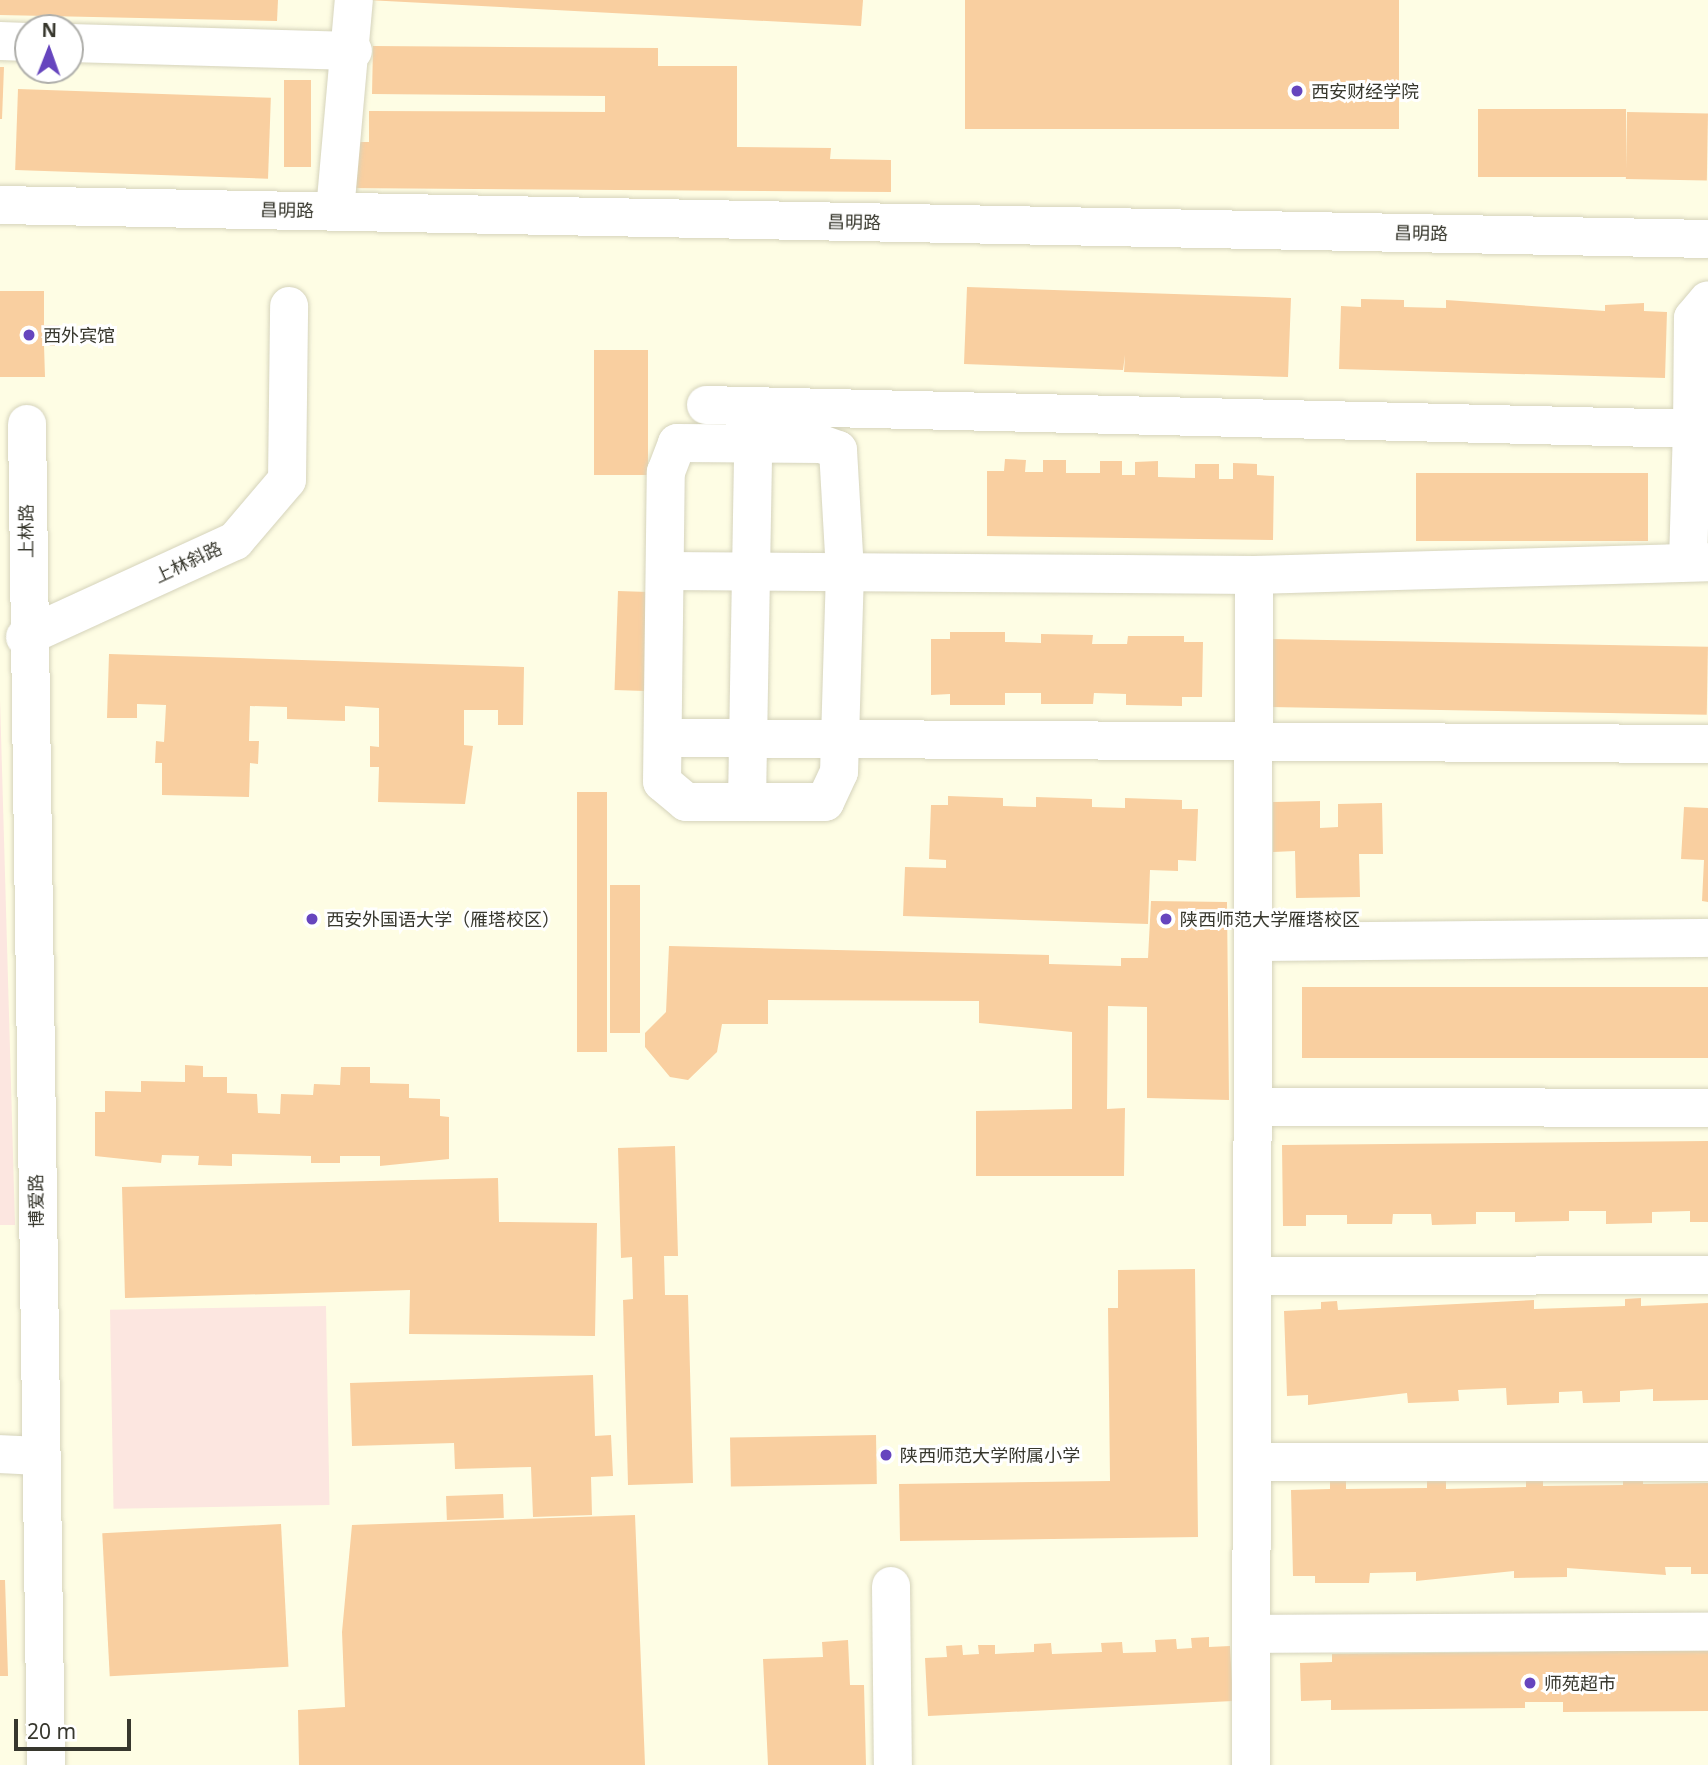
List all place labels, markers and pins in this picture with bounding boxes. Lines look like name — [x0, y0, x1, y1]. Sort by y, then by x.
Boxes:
place label: 西安财经学院 — [1311, 80, 1419, 102]
marker: 西安财经学院 — [1289, 83, 1305, 99]
place label: 西外宾馆 — [43, 324, 115, 346]
marker: 西外宾馆 — [21, 327, 37, 343]
place label: 西安外国语大学（雁塔校区） — [326, 908, 560, 930]
place label: 陕西师范大学雁塔校区 — [1180, 908, 1360, 930]
marker: 西安外国语大学（雁塔校区） — [304, 911, 320, 927]
marker: 陕西师范大学雁塔校区 — [1158, 911, 1174, 927]
place label: 陕西师范大学附属小学 — [900, 1444, 1080, 1466]
marker: 陕西师范大学附属小学 — [878, 1447, 894, 1463]
place label: 师苑超市 — [1544, 1672, 1616, 1694]
marker: 师苑超市 — [1522, 1675, 1538, 1691]

